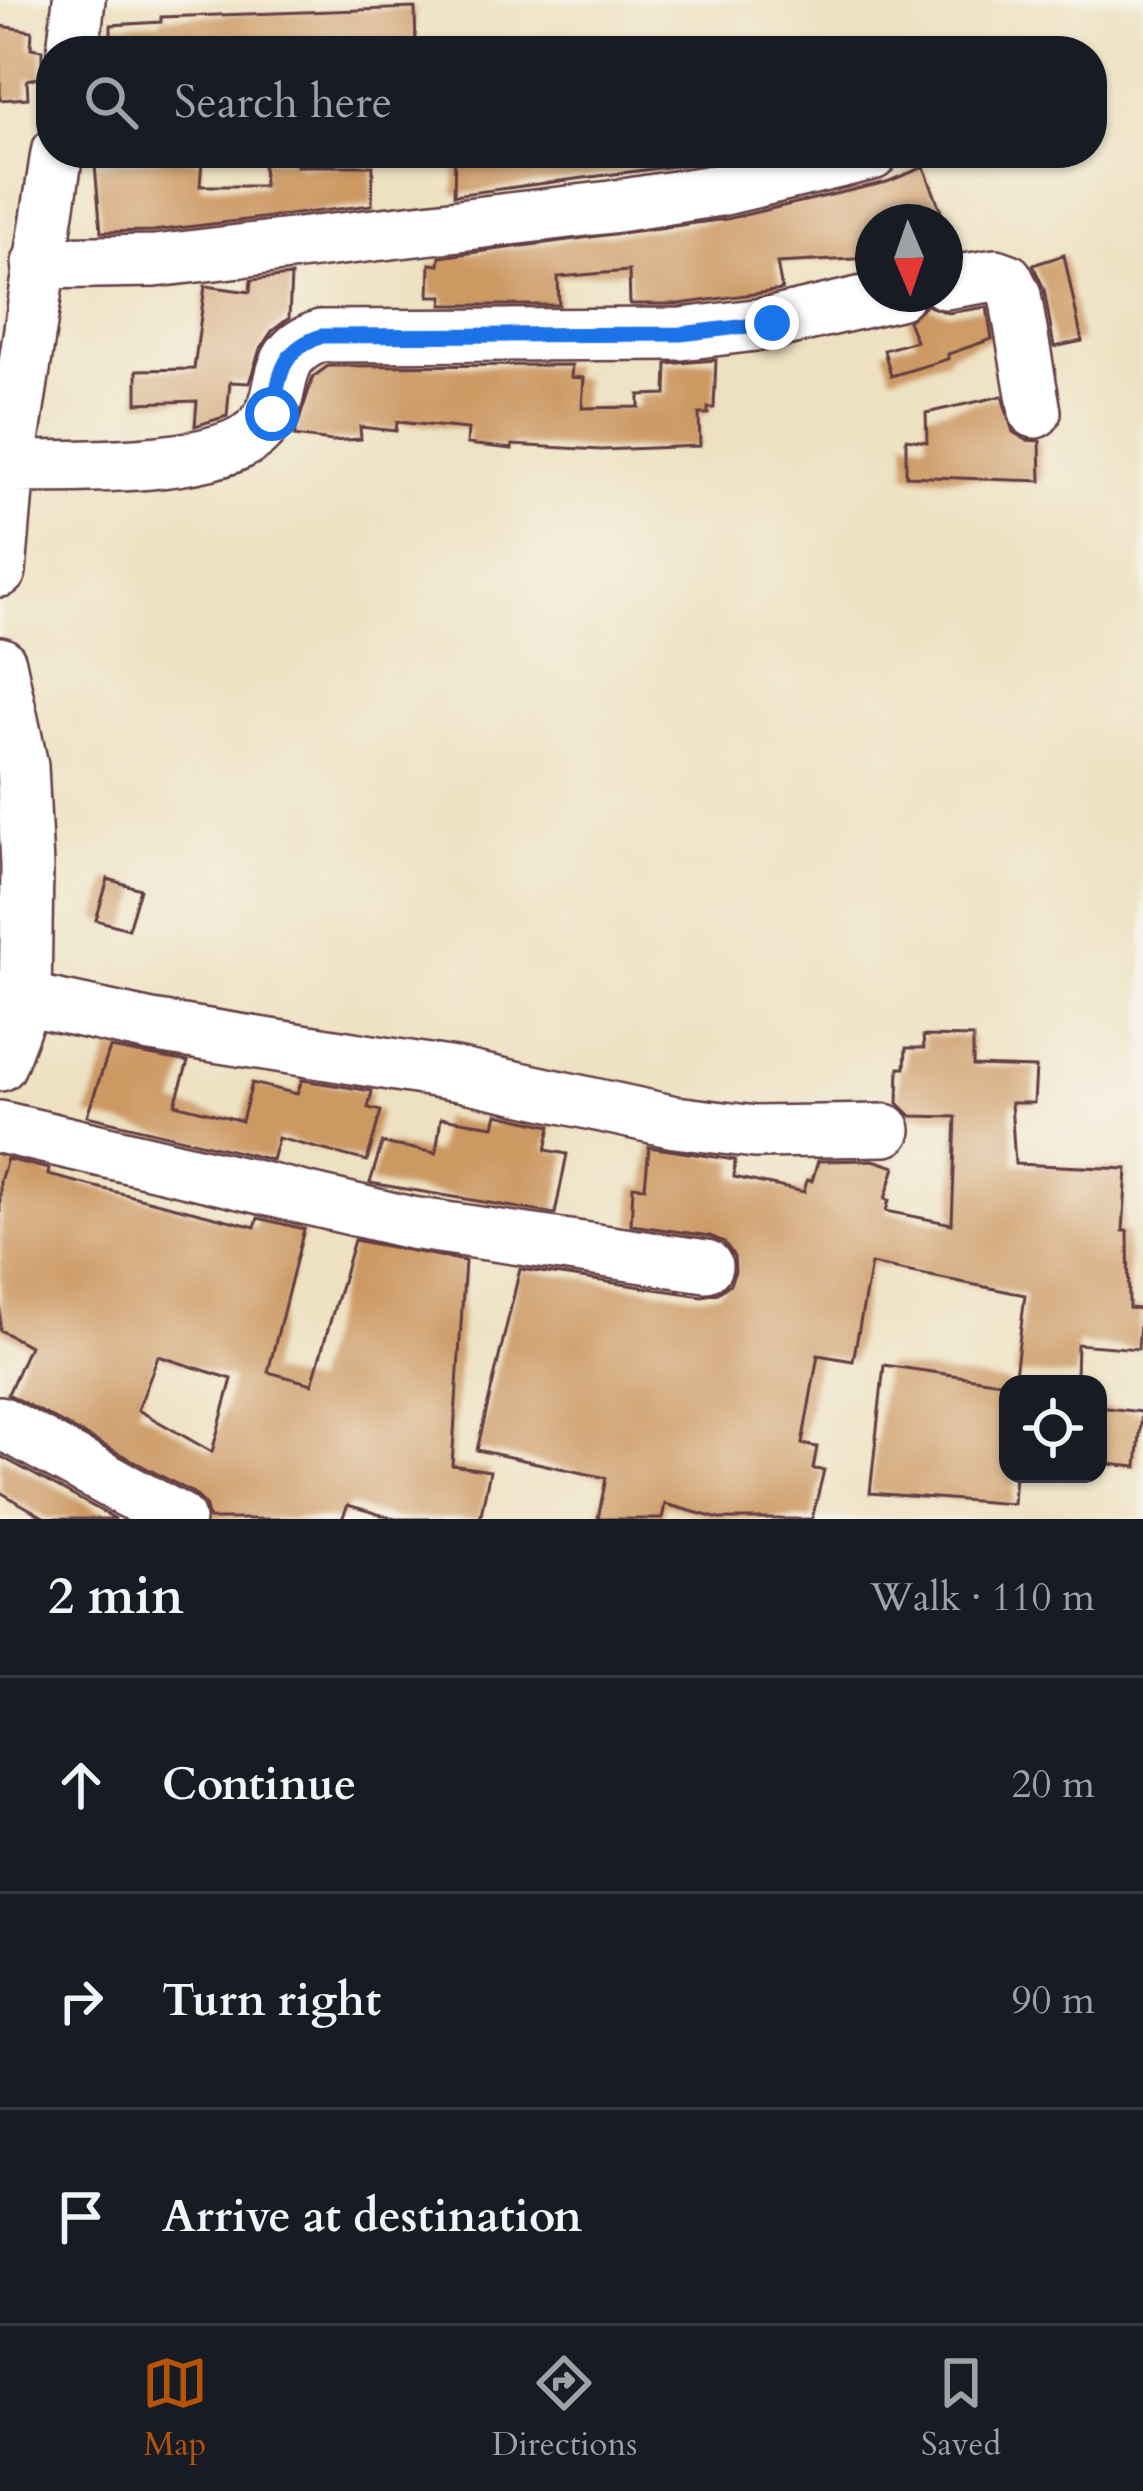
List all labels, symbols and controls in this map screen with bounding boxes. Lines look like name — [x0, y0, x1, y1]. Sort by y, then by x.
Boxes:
search box — [36, 36, 1107, 168]
icon: search — [78, 69, 144, 135]
text: Search here — [174, 72, 392, 133]
north arrow — [855, 204, 963, 312]
route end — [745, 296, 799, 350]
route start — [245, 387, 299, 441]
map controls — [999, 1375, 1107, 1483]
button: locate — [999, 1375, 1107, 1483]
text: 2 min — [48, 1562, 184, 1632]
text: Walk · 110 m — [870, 1571, 1095, 1624]
icon: ahead — [48, 1752, 114, 1818]
text: Continue — [162, 1754, 356, 1815]
text: 20 m — [1012, 1758, 1095, 1811]
icon: right — [48, 1968, 114, 2034]
text: Turn right — [162, 1970, 381, 2031]
text: 90 m — [1012, 1974, 1095, 2027]
icon: arrive — [48, 2184, 114, 2250]
text: Arrive at destination — [162, 2186, 582, 2247]
tab: Map — [142, 2350, 208, 2467]
tab: Directions — [492, 2350, 637, 2467]
tab: Saved — [921, 2350, 1001, 2467]

